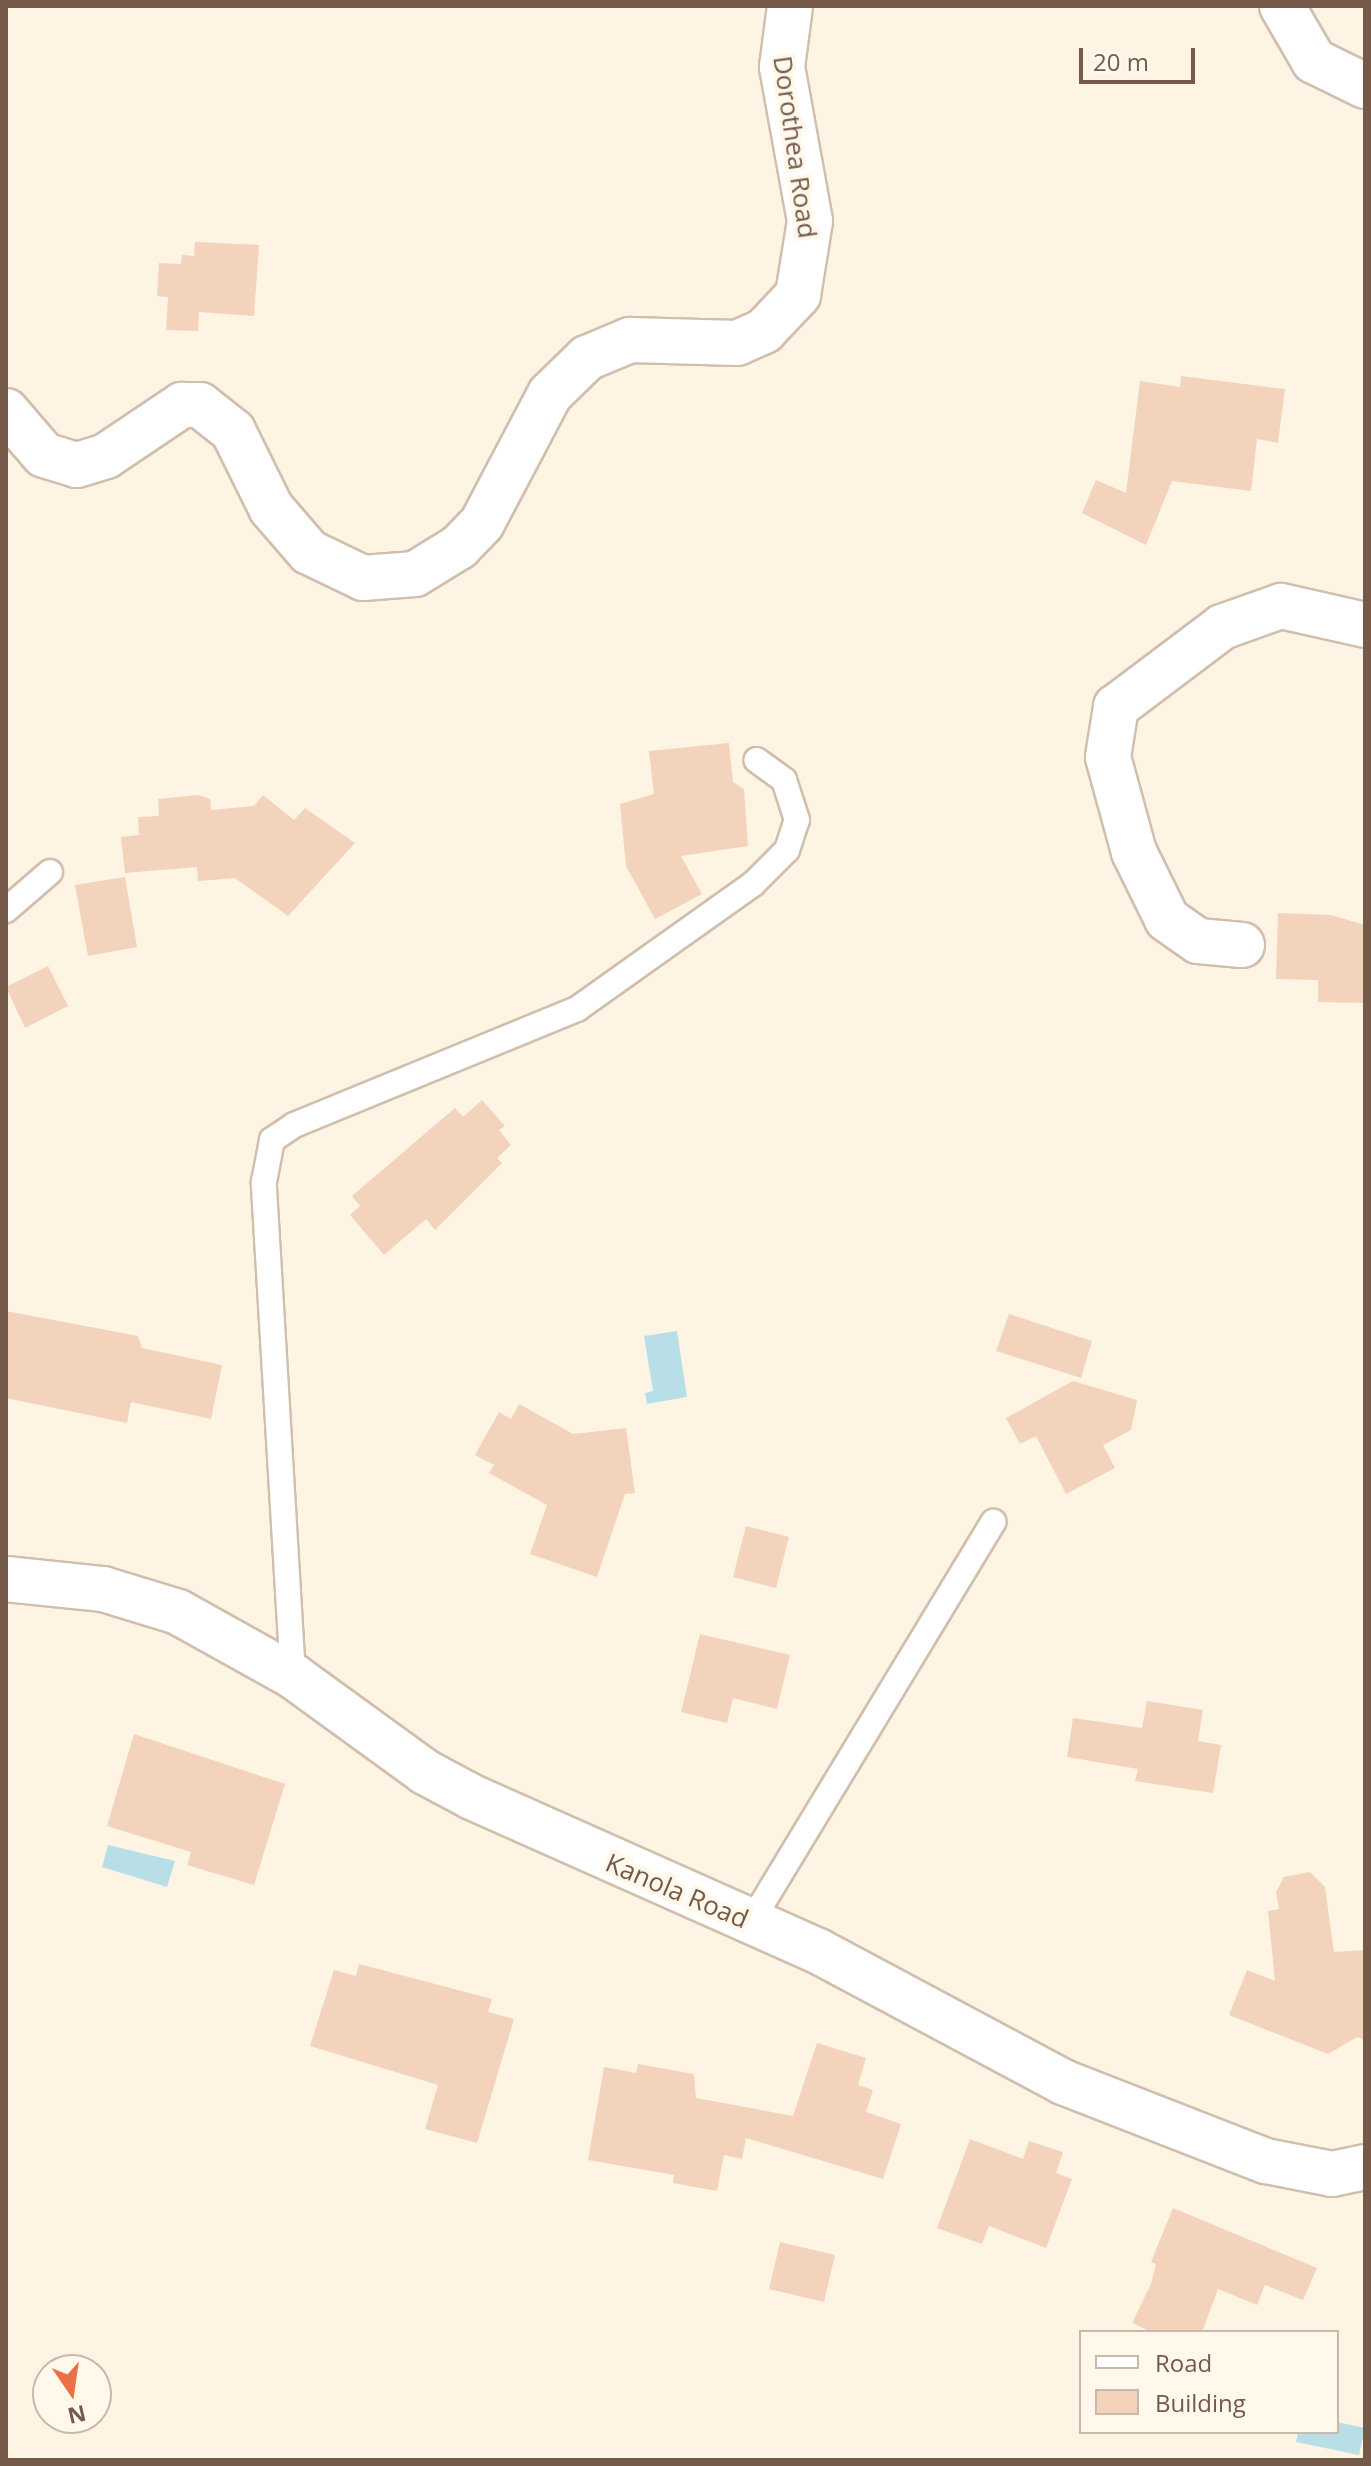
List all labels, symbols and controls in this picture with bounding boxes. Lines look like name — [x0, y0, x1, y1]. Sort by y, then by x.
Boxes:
scale bar — [1083, 32, 1199, 82]
text: 20 m — [1093, 45, 1149, 78]
street label: Dorothea Road — [767, 54, 823, 240]
street label: Kanola Road — [601, 1847, 753, 1935]
legend — [1079, 2330, 1339, 2434]
text: Road — [1155, 2346, 1212, 2379]
north arrow — [32, 2354, 112, 2434]
text: Building — [1155, 2386, 1246, 2419]
text: N — [65, 2399, 89, 2432]

